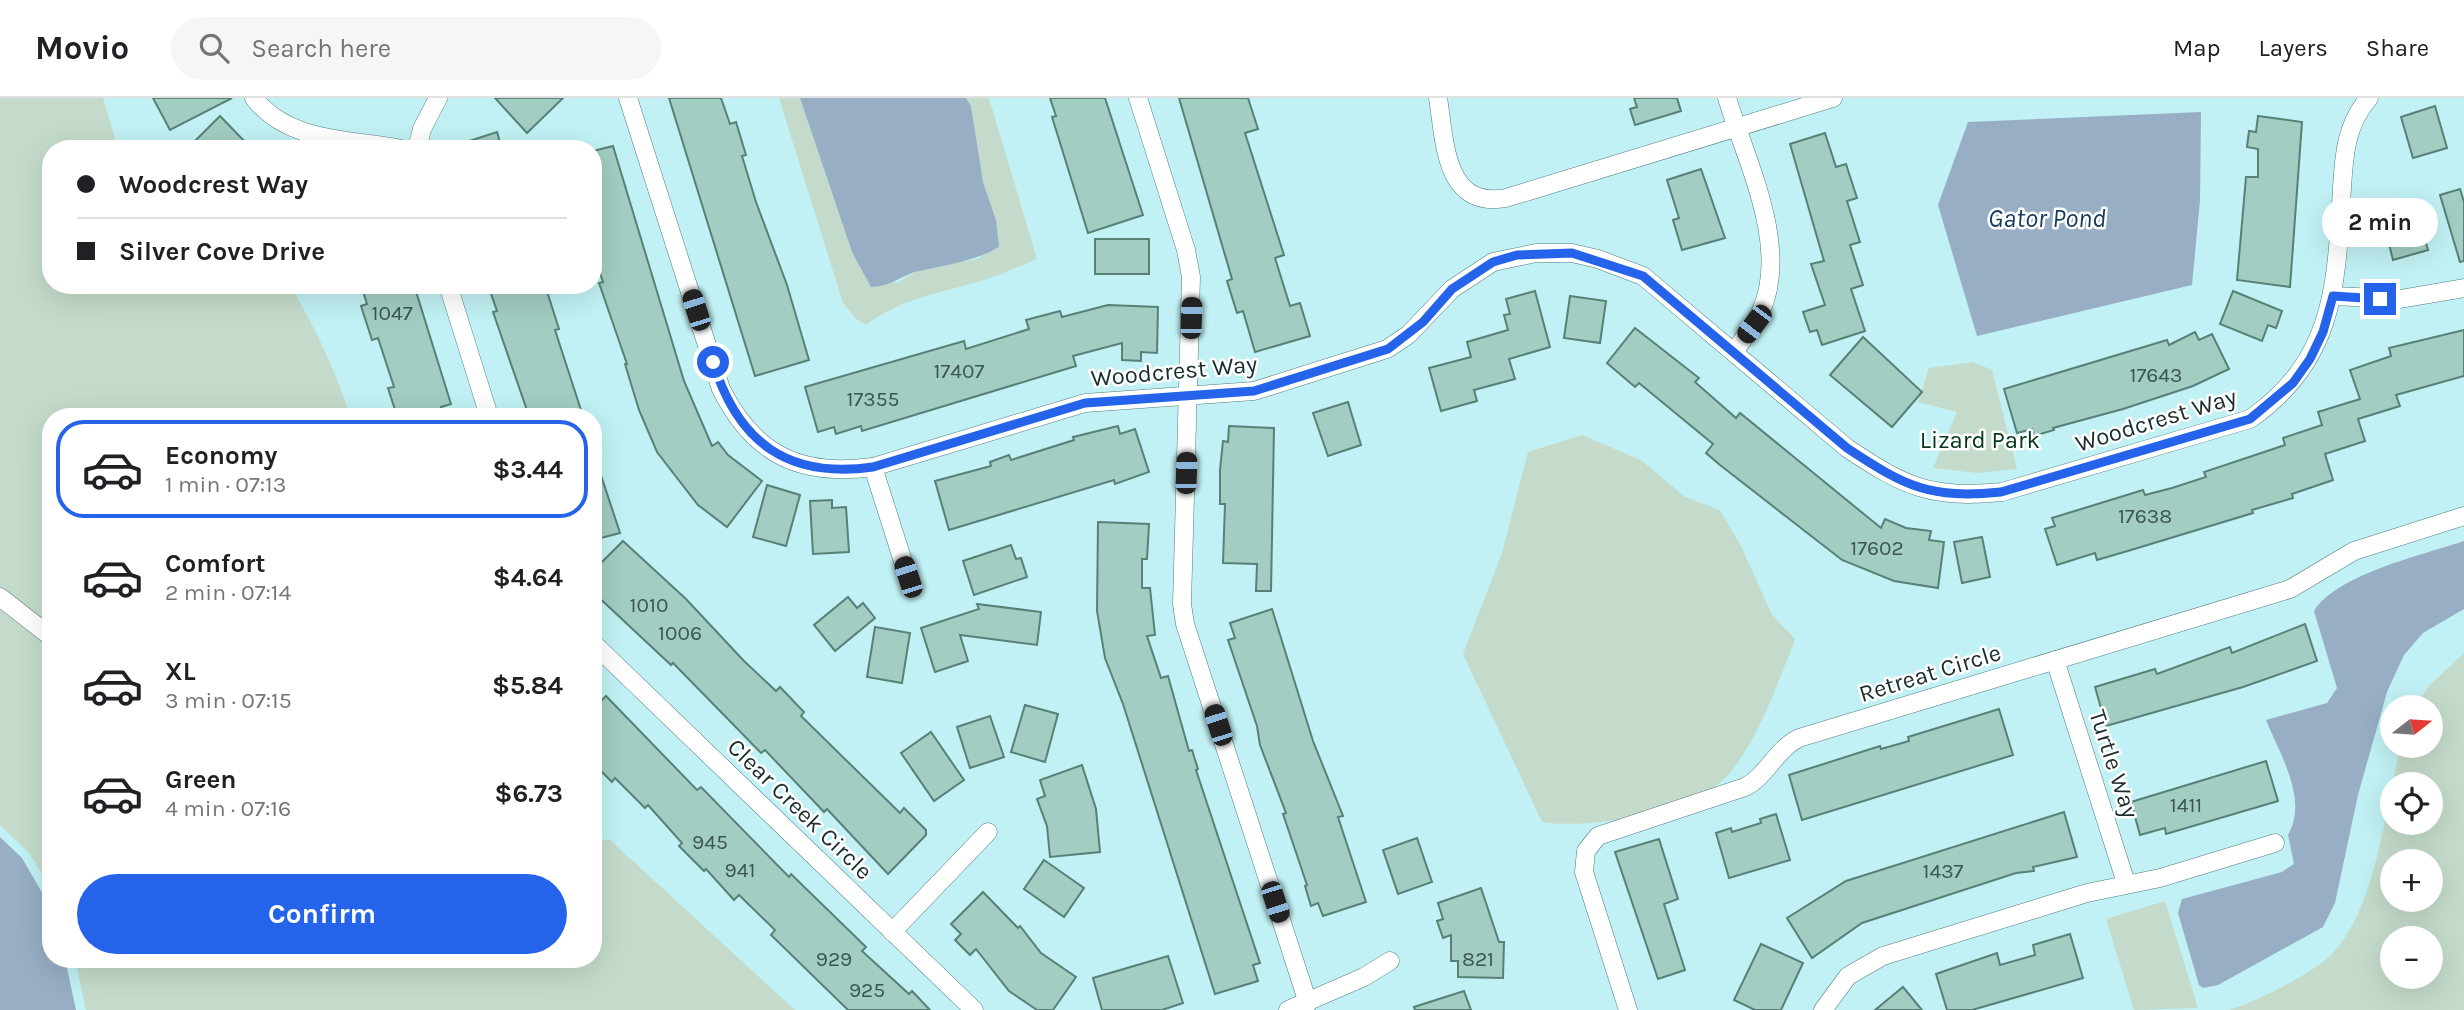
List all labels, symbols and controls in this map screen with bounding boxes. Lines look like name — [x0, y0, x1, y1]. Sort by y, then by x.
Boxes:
search box — [171, 17, 661, 80]
text: Movio — [35, 29, 129, 67]
icon: search — [195, 29, 233, 67]
text: Search here — [251, 33, 391, 64]
text: Map — [2173, 34, 2221, 62]
text: Layers — [2259, 34, 2328, 62]
text: Share — [2366, 34, 2429, 62]
text: Woodcrest Way — [119, 169, 308, 200]
callout: 2 min — [2322, 198, 2438, 246]
water label: Gator Pond — [1988, 203, 2106, 234]
text: 2 min — [2348, 209, 2412, 236]
text: Silver Cove Drive — [119, 236, 325, 267]
route end — [2364, 283, 2396, 315]
car — [680, 287, 713, 333]
car — [1180, 297, 1203, 339]
house number: 1047 — [372, 301, 413, 325]
car — [1733, 301, 1776, 347]
route start — [697, 346, 729, 378]
street label: Woodcrest Way — [1090, 350, 1258, 392]
house number: 17407 — [934, 359, 985, 383]
house number: 17643 — [2130, 363, 2182, 387]
street label: Woodcrest Way — [2072, 382, 2240, 458]
house number: 17355 — [847, 387, 899, 411]
park label: Lizard Park — [1920, 426, 2040, 454]
icon: car — [81, 438, 144, 501]
text: Economy — [165, 440, 277, 471]
car — [1175, 452, 1198, 494]
text: $3.44 — [492, 454, 563, 485]
text: 1 min · 07:13 — [165, 471, 286, 498]
house number: 17638 — [2118, 504, 2172, 528]
house number: 17602 — [1850, 536, 1904, 560]
icon: car — [81, 546, 144, 609]
text: Comfort — [165, 548, 266, 579]
car — [892, 554, 925, 600]
text: $4.64 — [493, 562, 563, 593]
text: 2 min · 07:14 — [165, 579, 291, 606]
house number: 1010 — [630, 593, 668, 617]
house number: 1006 — [658, 621, 702, 645]
street label: Retreat Circle — [1856, 638, 2004, 708]
icon: car — [81, 654, 144, 717]
text: XL — [165, 656, 196, 687]
text: $5.84 — [492, 670, 563, 701]
text: 3 min · 07:15 — [165, 687, 292, 714]
north arrow — [2380, 695, 2443, 758]
map controls — [2380, 695, 2443, 989]
car — [1202, 702, 1235, 748]
street label: Turtle Way — [2083, 706, 2145, 822]
street label: Clear Creek Circle — [722, 733, 878, 885]
icon: car — [81, 762, 144, 825]
text: Green — [165, 764, 237, 795]
button: locate — [2380, 772, 2443, 835]
text: $6.73 — [495, 778, 563, 809]
house number: 1411 — [2170, 793, 2202, 817]
text: 4 min · 07:16 — [165, 795, 291, 822]
house number: 945 — [692, 830, 728, 854]
button: + — [2380, 849, 2443, 912]
house number: 941 — [725, 858, 755, 882]
house number: 1437 — [1923, 859, 1964, 883]
button: Confirm — [77, 874, 567, 954]
car — [1259, 879, 1292, 925]
button: − — [2380, 926, 2443, 989]
house number: 929 — [816, 947, 852, 971]
house number: 821 — [1462, 947, 1494, 971]
house number: 925 — [849, 978, 885, 1002]

